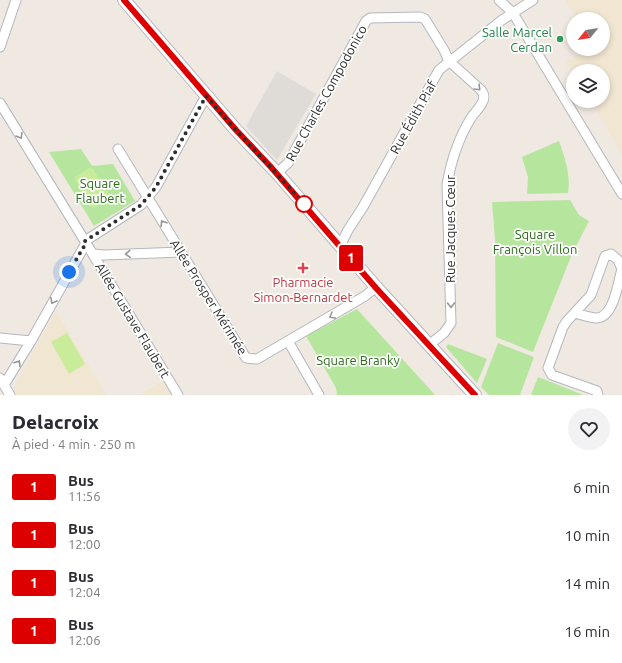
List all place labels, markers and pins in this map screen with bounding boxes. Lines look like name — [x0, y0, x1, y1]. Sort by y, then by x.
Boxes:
place label: Salle Marcel Cerdan — [482, 25, 553, 54]
marker: Salle Marcel Cerdan — [555, 34, 565, 44]
unlabelled marker — [295, 195, 313, 213]
marker: Pharmacie Simon-Bernardet — [298, 263, 308, 273]
place label: Pharmacie Simon-Bernardet — [253, 275, 353, 304]

